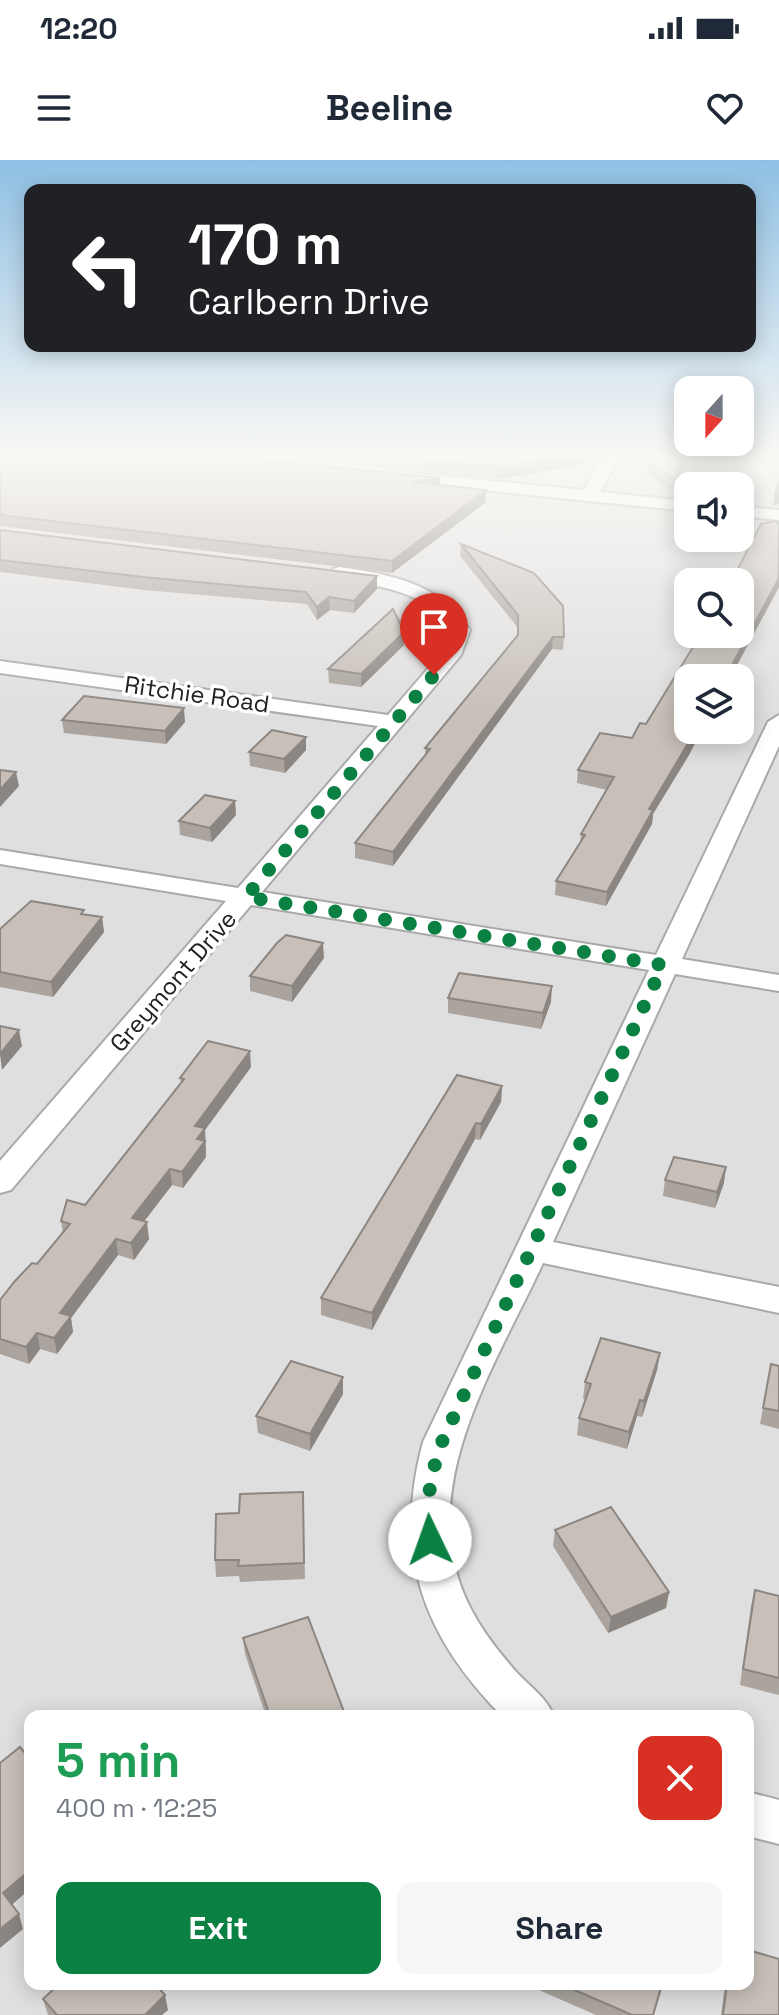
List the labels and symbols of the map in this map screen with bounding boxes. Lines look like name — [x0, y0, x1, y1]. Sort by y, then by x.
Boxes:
north arrow — [674, 376, 754, 456]
pin — [400, 593, 468, 675]
street label: Ritchie Road — [123, 669, 271, 719]
street label: Greymont Drive — [103, 904, 243, 1058]
position arrow — [388, 1498, 472, 1582]

